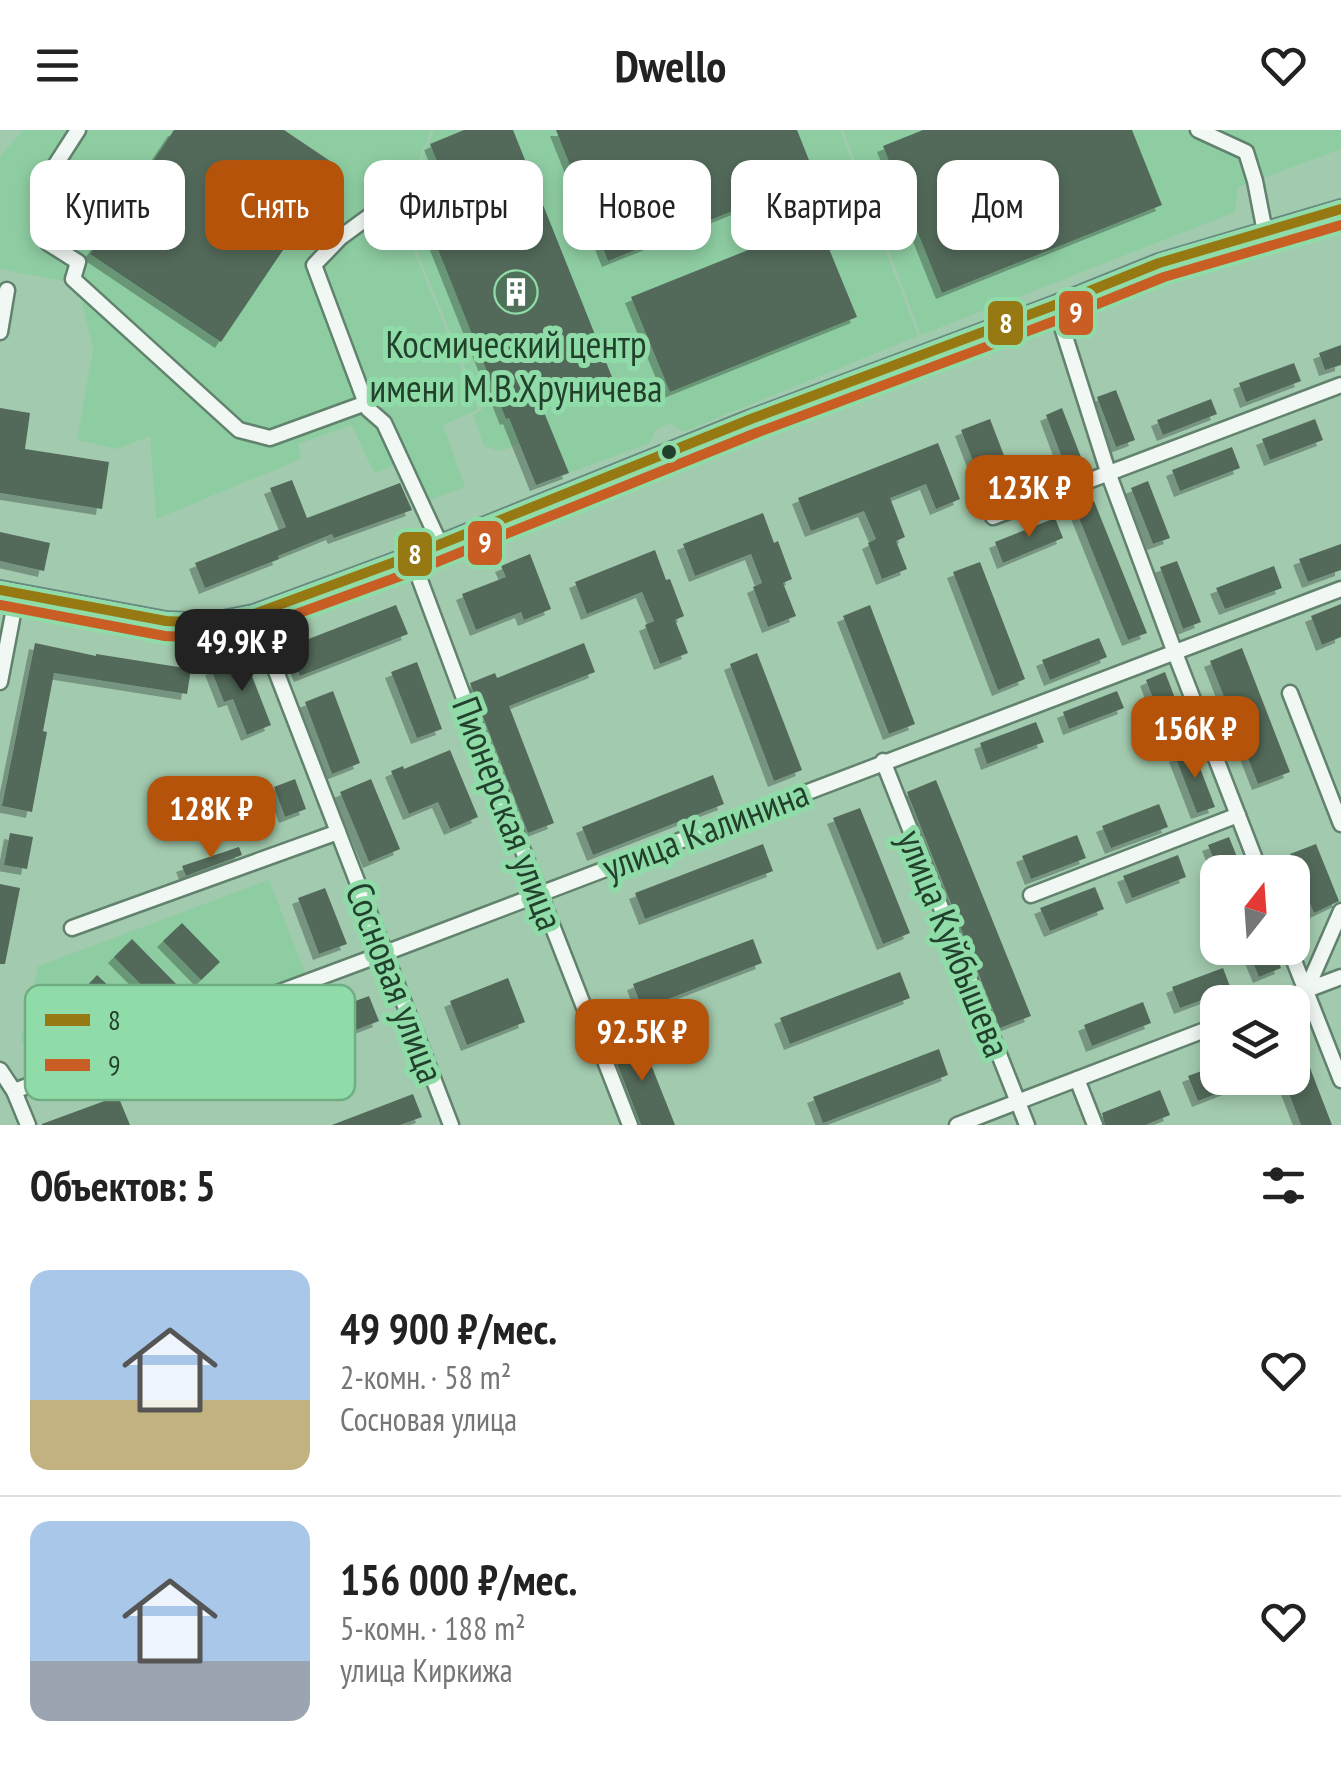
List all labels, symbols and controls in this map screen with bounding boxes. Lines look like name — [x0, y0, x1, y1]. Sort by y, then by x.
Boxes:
text: Dwello — [615, 36, 726, 94]
icon: menu — [30, 38, 85, 93]
icon: heart — [1256, 38, 1311, 93]
chip: Купить — [30, 160, 185, 250]
chip: Снять — [205, 160, 344, 250]
chip: Фильтры — [364, 160, 543, 250]
chip: Новое — [563, 160, 711, 250]
chip: Квартира — [731, 160, 917, 250]
chip: Дом — [937, 160, 1059, 250]
building icon: Космический центр имени М.В.Хруничева — [493, 269, 539, 315]
line badge: 9 — [1057, 289, 1095, 337]
text: 9 — [1069, 293, 1083, 330]
line badge: 8 — [986, 299, 1025, 347]
text: 8 — [999, 304, 1013, 341]
place label: Космический центр имени М.В.Хруничева — [370, 319, 662, 412]
unlabelled marker — [659, 442, 679, 462]
pin: 123K ₽ — [948, 455, 1110, 540]
text: 123K ₽ — [987, 466, 1071, 508]
line badge: 9 — [466, 519, 504, 567]
text: 9 — [478, 523, 492, 560]
line badge: 8 — [396, 530, 434, 578]
text: 8 — [408, 535, 422, 572]
pin: 49.9K ₽ — [150, 609, 334, 694]
text: 49.9K ₽ — [197, 620, 287, 662]
street label: Пионерская улица — [442, 690, 576, 936]
pin: 156K ₽ — [1114, 696, 1276, 781]
text: 156K ₽ — [1153, 707, 1237, 749]
street label: улица Калинина — [595, 767, 815, 891]
pin: 128K ₽ — [130, 776, 292, 861]
text: 128K ₽ — [169, 787, 253, 829]
street label: улица Куйбышева — [887, 822, 1023, 1064]
north arrow — [1200, 855, 1310, 965]
map controls — [1200, 855, 1310, 1095]
street label: Сосновая улица — [335, 875, 457, 1089]
legend — [25, 985, 355, 1100]
button: layers — [1200, 985, 1310, 1095]
pin: 92.5K ₽ — [550, 999, 734, 1084]
text: 8 — [108, 1001, 121, 1038]
text: 92.5K ₽ — [597, 1010, 687, 1052]
text: 9 — [108, 1046, 121, 1083]
text: Объектов: 5 — [30, 1158, 216, 1213]
icon: filters — [1256, 1158, 1311, 1213]
text: 49 900 ₽/мес. — [340, 1301, 557, 1356]
icon: home — [110, 1310, 230, 1430]
icon: heart — [1256, 1343, 1311, 1398]
text: 2-комн. · 58 m² — [340, 1356, 511, 1398]
text: Сосновая улица — [340, 1398, 517, 1440]
text: 156 000 ₽/мес. — [340, 1552, 577, 1607]
icon: home — [110, 1561, 230, 1681]
icon: heart — [1256, 1594, 1311, 1649]
text: 5-комн. · 188 m² — [340, 1607, 526, 1649]
text: улица Киркижа — [340, 1649, 513, 1691]

